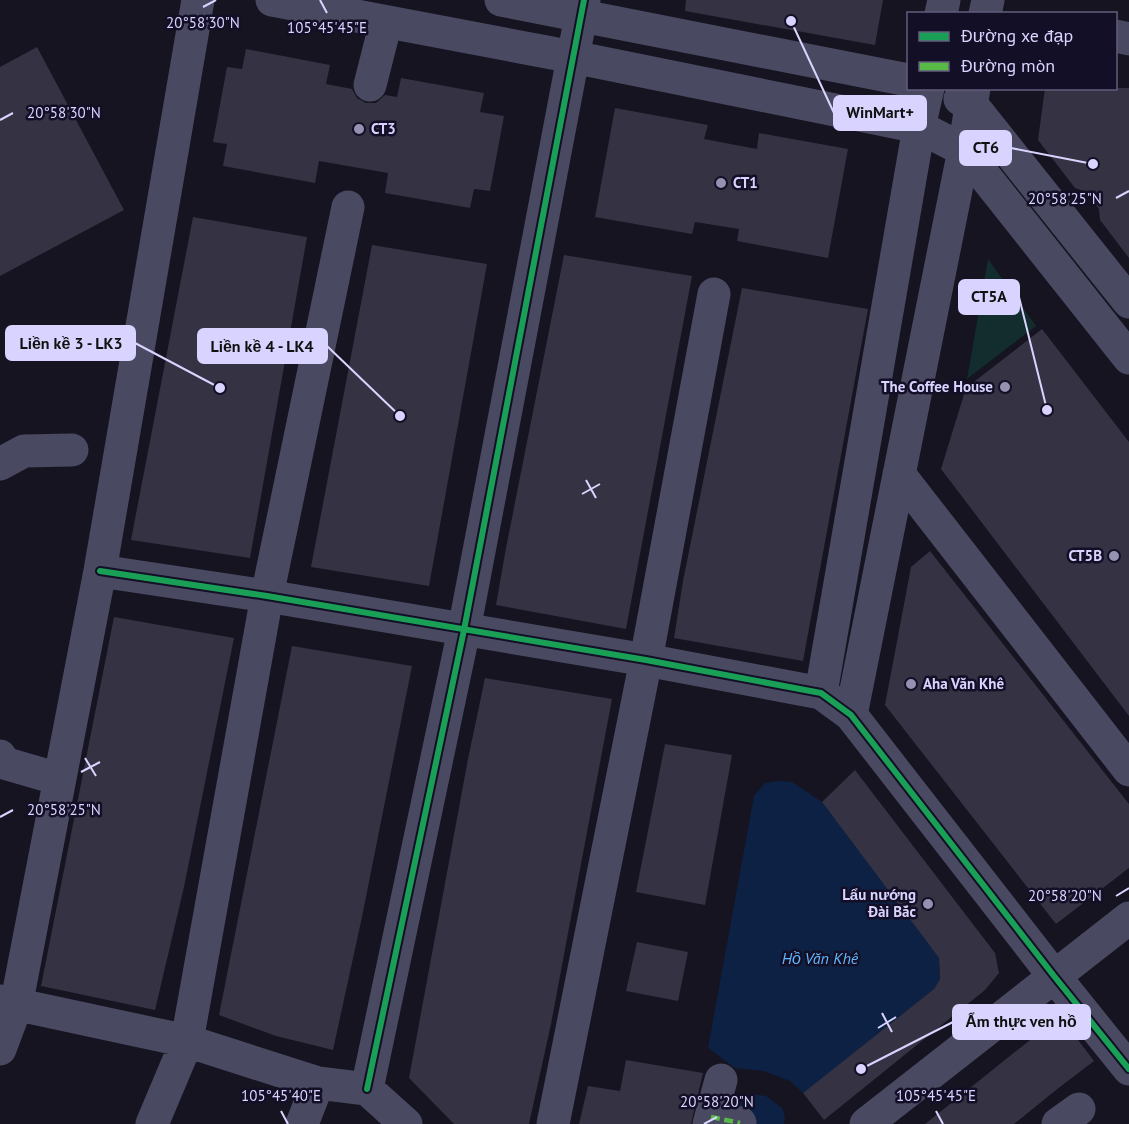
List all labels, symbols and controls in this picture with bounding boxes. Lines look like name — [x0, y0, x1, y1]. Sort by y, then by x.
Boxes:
legend — [907, 12, 1117, 90]
text: 20°58'30"N — [166, 13, 240, 32]
text: 105°45'45"E — [287, 18, 367, 37]
text: Đường xe đạp — [960, 24, 1073, 47]
text: Đường mòn — [960, 54, 1055, 77]
callout: WinMart+ — [834, 96, 926, 130]
text: WinMart+ — [846, 102, 914, 122]
text: 20°58'30"N — [27, 103, 101, 122]
place label: CT3 — [371, 119, 396, 138]
marker: CT3 — [352, 122, 366, 136]
callout: CT6 — [960, 131, 1011, 165]
text: CT6 — [973, 137, 999, 157]
place label: CT1 — [733, 173, 758, 192]
marker: CT1 — [714, 176, 728, 190]
text: 20°58'25"N — [1028, 189, 1102, 208]
callout: CT5A — [959, 280, 1019, 314]
text: CT5A — [971, 286, 1007, 306]
callout: Liền kề 3 - LK3 — [6, 326, 135, 360]
callout: Liền kề 4 - LK4 — [198, 329, 327, 363]
text: Liền kề 3 - LK3 — [19, 333, 123, 353]
text: Liền kề 4 - LK4 — [210, 336, 314, 356]
place label: The Coffee House — [881, 377, 993, 396]
marker: The Coffee House — [998, 380, 1012, 394]
place label: CT5B — [1068, 546, 1102, 565]
marker: CT5B — [1107, 549, 1121, 563]
place label: Aha Văn Khê — [923, 674, 1004, 693]
marker: Aha Văn Khê — [904, 677, 918, 691]
text: 20°58'25"N — [27, 800, 101, 819]
place label: Lẩu nướng Đài Bắc — [842, 885, 917, 921]
text: 20°58'20"N — [1028, 886, 1102, 905]
marker: Lẩu nướng Đài Bắc — [921, 897, 935, 911]
water label: Hồ Văn Khê — [782, 948, 859, 968]
callout: Ẩm thực ven hồ — [953, 1005, 1090, 1039]
text: Ẩm thực ven hồ — [965, 1011, 1077, 1031]
text: 105°45'40"E — [241, 1086, 321, 1105]
text: 105°45'45"E — [896, 1086, 976, 1105]
text: 20°58'20"N — [680, 1092, 754, 1111]

